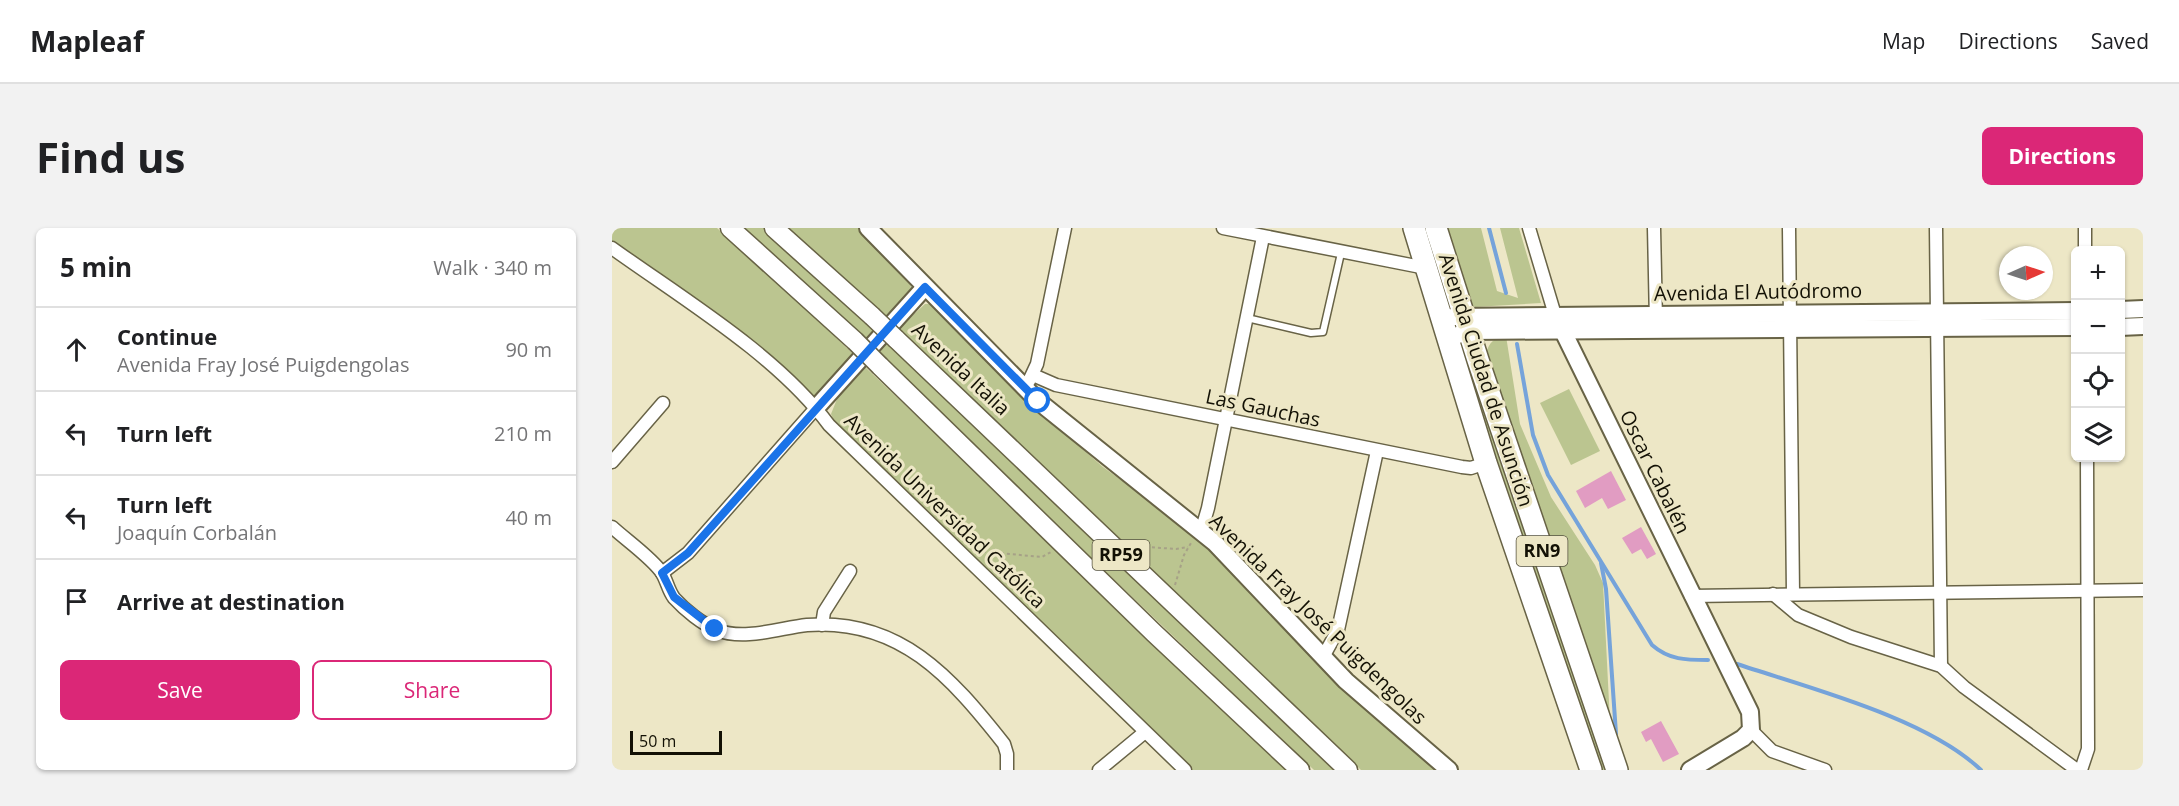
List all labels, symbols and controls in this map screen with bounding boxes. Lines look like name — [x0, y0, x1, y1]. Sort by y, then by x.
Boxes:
text: Mapleaf — [30, 22, 144, 60]
text: Map — [1882, 27, 1925, 55]
text: Directions — [1958, 27, 2058, 55]
text: Saved — [2091, 27, 2149, 55]
button: Directions — [1982, 127, 2143, 185]
text: Find us — [36, 128, 185, 185]
north arrow — [1999, 246, 2053, 300]
map controls — [2071, 246, 2125, 462]
button: + — [2071, 246, 2125, 300]
text: 5 min — [60, 249, 132, 285]
street label: Avenida Ciudad de Asunción — [1433, 250, 1540, 510]
text: Walk · 340 m — [433, 254, 552, 281]
street label: Avenida El Autódromo — [1654, 276, 1862, 307]
button: − — [2071, 300, 2125, 354]
street label: Avenida Italia — [907, 316, 1016, 421]
text: Continue — [117, 321, 217, 351]
icon: ahead — [60, 333, 93, 366]
text: 90 m — [505, 336, 552, 363]
text: Avenida Fray José Puigdengolas — [117, 351, 409, 378]
button: locate — [2071, 354, 2125, 408]
street label: Las Gauchas — [1203, 382, 1323, 433]
route start — [1024, 387, 1050, 413]
street label: Oscar Cabalén — [1614, 405, 1697, 538]
street label: Avenida Universidad Católica — [839, 407, 1052, 614]
button: layers — [2071, 408, 2125, 462]
icon: left — [60, 417, 93, 450]
text: Turn left — [117, 418, 212, 448]
text: 210 m — [494, 420, 552, 447]
text: Turn left — [117, 489, 212, 519]
icon: left — [60, 501, 93, 534]
text: 40 m — [505, 504, 552, 531]
street label: Avenida Fray José Puigdengolas — [1204, 507, 1433, 730]
text: Joaquín Corbalán — [117, 519, 277, 546]
road number: RN9 — [1516, 536, 1568, 566]
road number: RP59 — [1092, 540, 1150, 570]
icon: arrive — [60, 585, 93, 618]
text: Arrive at destination — [117, 586, 345, 616]
route end — [701, 615, 727, 641]
button: Save — [60, 660, 300, 720]
button: Share — [312, 660, 552, 720]
scale bar — [630, 728, 722, 756]
text: 50 m — [639, 730, 676, 752]

